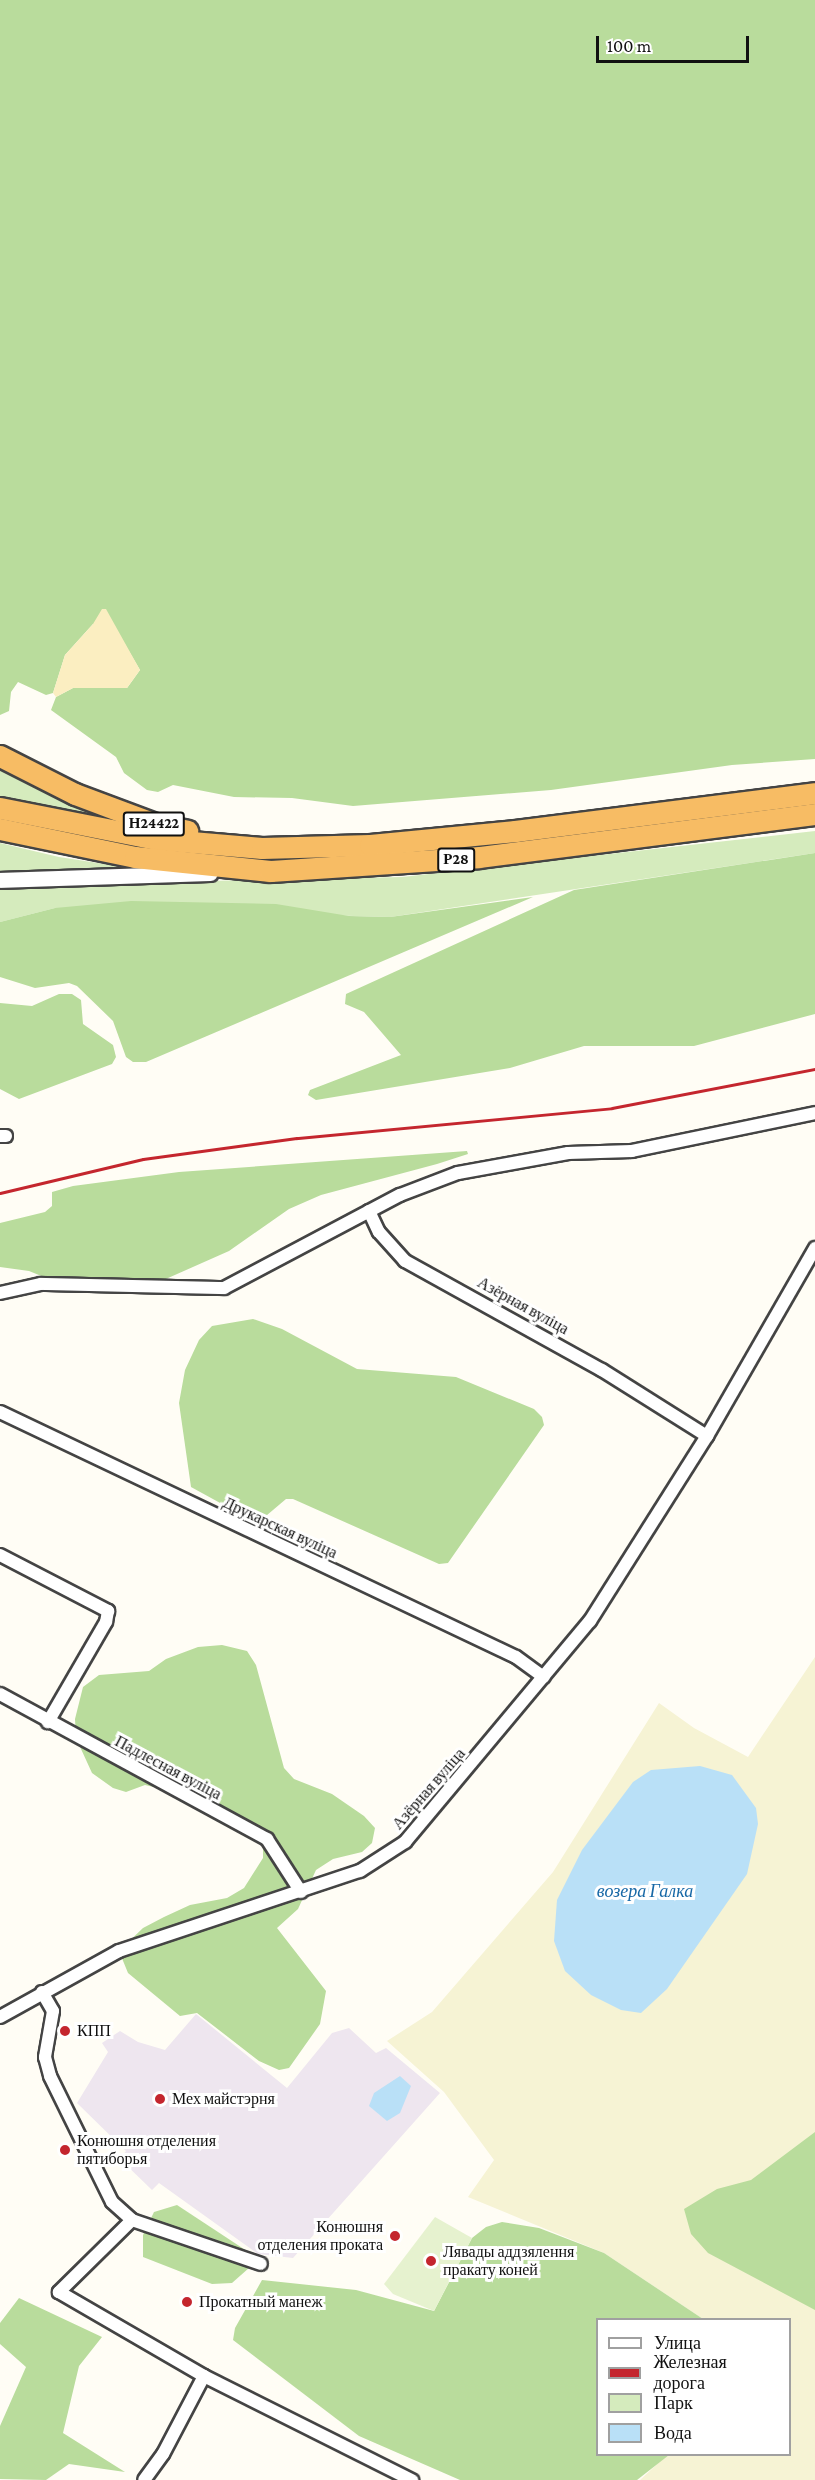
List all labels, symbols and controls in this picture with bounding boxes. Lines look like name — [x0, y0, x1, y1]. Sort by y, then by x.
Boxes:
scale bar — [599, 24, 752, 62]
text: 100 m — [607, 36, 651, 56]
road number: Н24422 — [122, 812, 186, 836]
road number: Р28 — [436, 848, 476, 872]
street label: Азёрная вуліца — [474, 1273, 572, 1339]
street label: Друкарская вуліца — [220, 1493, 340, 1563]
street label: Падлесная вуліца — [111, 1732, 225, 1804]
street label: Азёрная вуліца — [388, 1744, 470, 1834]
water label: возера Галка — [597, 1880, 693, 1902]
place label: КПП — [77, 2021, 111, 2041]
marker: КПП — [58, 2024, 72, 2038]
place label: Мех майстэрня — [172, 2089, 275, 2109]
marker: Мех майстэрня — [153, 2092, 167, 2106]
place label: Конюшня отделения пятиборья — [77, 2131, 216, 2169]
marker: Конюшня отделения пятиборья — [58, 2143, 72, 2157]
place label: Конюшня отделения проката — [258, 2217, 383, 2255]
marker: Конюшня отделения проката — [388, 2229, 402, 2243]
place label: Лявады аддзялення пракату коней — [443, 2242, 574, 2280]
marker: Лявады аддзялення пракату коней — [424, 2254, 438, 2268]
place label: Прокатный манеж — [199, 2292, 322, 2312]
marker: Прокатный манеж — [180, 2295, 194, 2309]
legend — [596, 2318, 791, 2456]
text: Улица — [654, 2333, 701, 2353]
text: Железная дорога — [653, 2352, 727, 2393]
text: Парк — [654, 2393, 693, 2413]
text: Вода — [654, 2423, 692, 2443]

